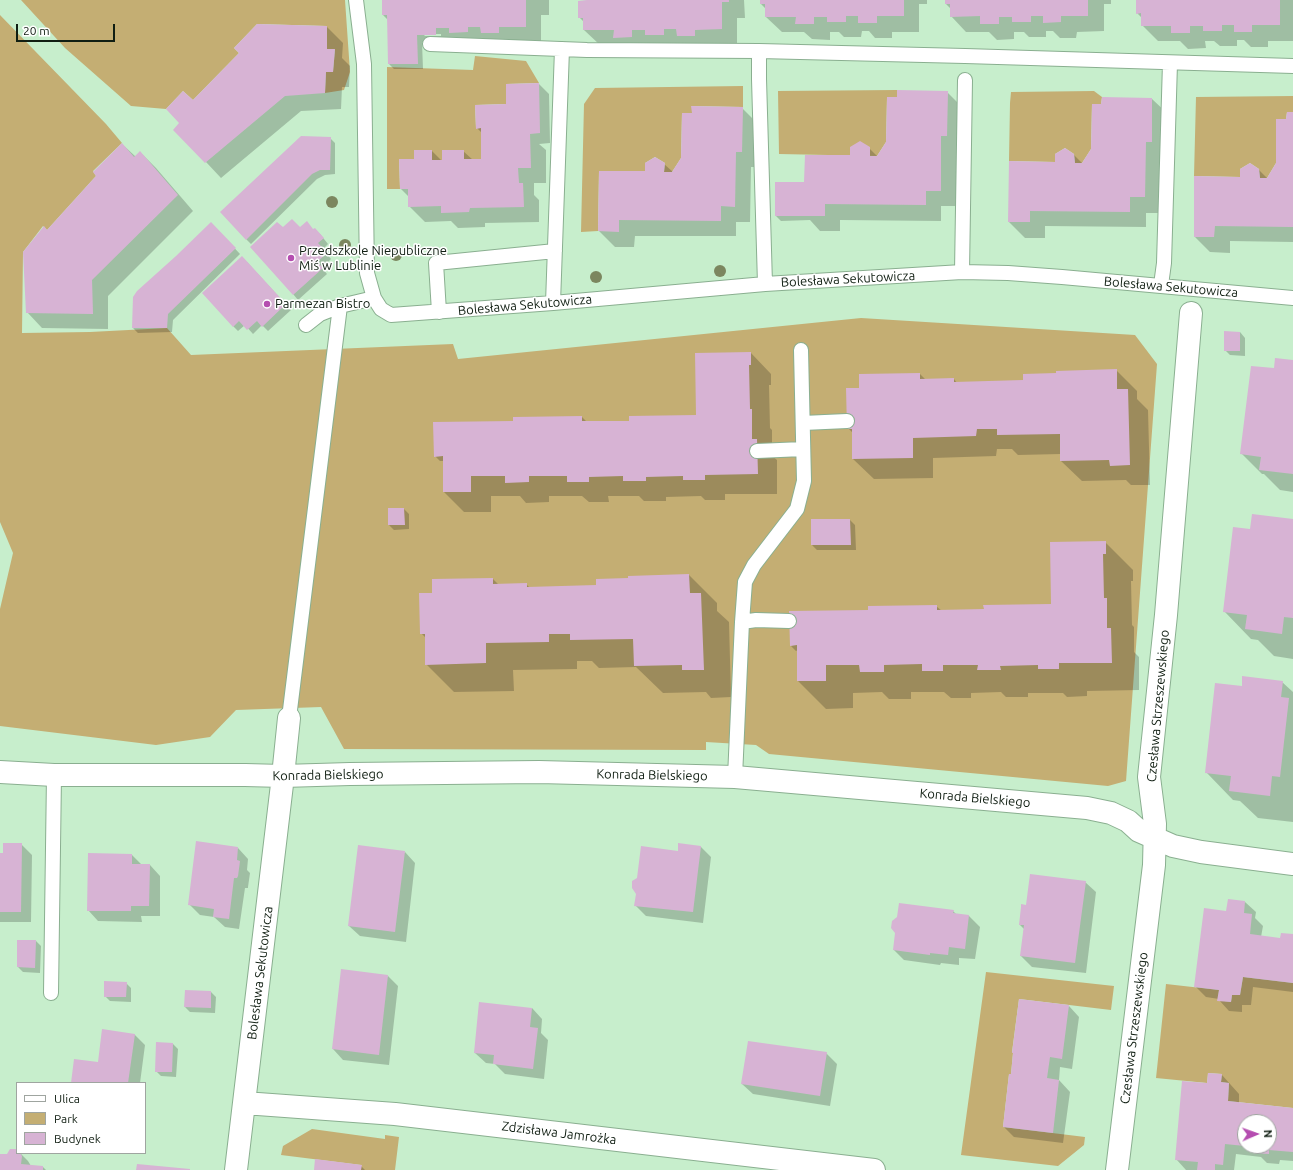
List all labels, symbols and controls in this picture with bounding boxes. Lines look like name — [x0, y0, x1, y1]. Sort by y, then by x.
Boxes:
scale bar — [18, 16, 117, 42]
text: 20 m — [23, 24, 50, 37]
place label: Przedszkole Niepubliczne Miś w Lublinie — [299, 243, 447, 274]
marker: Przedszkole Niepubliczne Miś w Lublinie — [286, 253, 296, 263]
street label: Bolesława Sekutowicza — [780, 268, 916, 290]
street label: Bolesława Sekutowicza — [1103, 273, 1239, 301]
street label: Bolesława Sekutowicza — [457, 291, 593, 319]
place label: Parmezan Bistro — [275, 296, 370, 312]
marker: Parmezan Bistro — [262, 299, 272, 309]
street label: Czesława Strzeszewskiego — [1144, 629, 1172, 783]
street label: Konrada Bielskiego — [272, 766, 384, 784]
street label: Konrada Bielskiego — [596, 766, 708, 784]
street label: Konrada Bielskiego — [919, 785, 1031, 811]
street label: Bolesława Sekutowicza — [244, 905, 276, 1041]
street label: Czesława Strzeszewskiego — [1117, 951, 1151, 1105]
legend — [16, 1082, 146, 1154]
text: Ulica — [54, 1092, 80, 1105]
text: Park — [54, 1112, 78, 1125]
north arrow — [1237, 1114, 1277, 1154]
street label: Zdzisława Jamrożka — [501, 1118, 617, 1148]
text: N — [1262, 1129, 1274, 1138]
text: Budynek — [54, 1132, 101, 1145]

